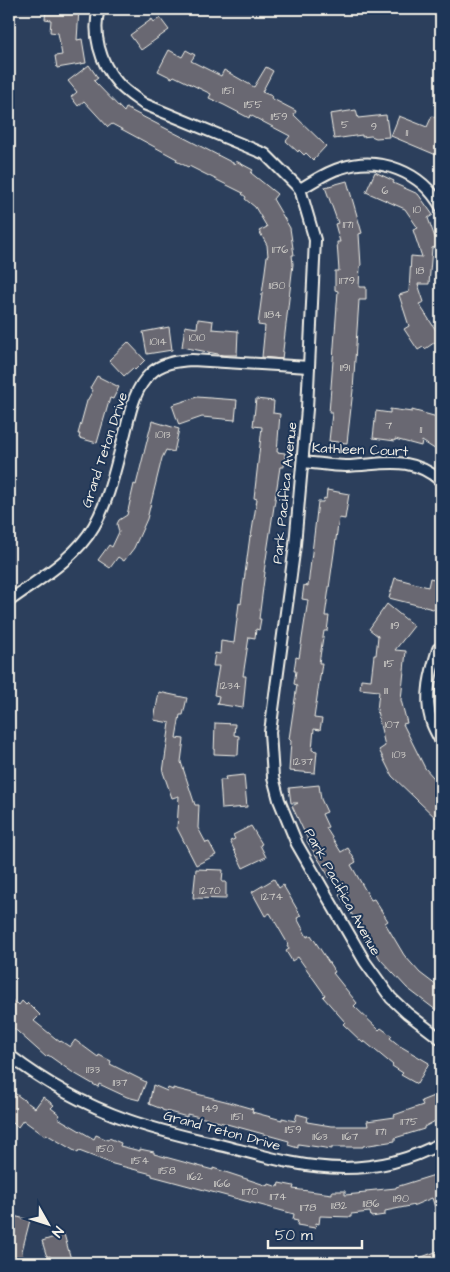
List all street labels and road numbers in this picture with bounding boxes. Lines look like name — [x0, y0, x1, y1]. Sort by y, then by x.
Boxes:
street label: Grand Teton Drive — [77, 389, 133, 510]
street label: Park Pacifica Avenue — [268, 421, 302, 565]
street label: Kathleen Court — [311, 438, 409, 462]
street label: Park Pacifica Avenue — [299, 825, 385, 960]
street label: Grand Teton Drive — [161, 1106, 283, 1156]

